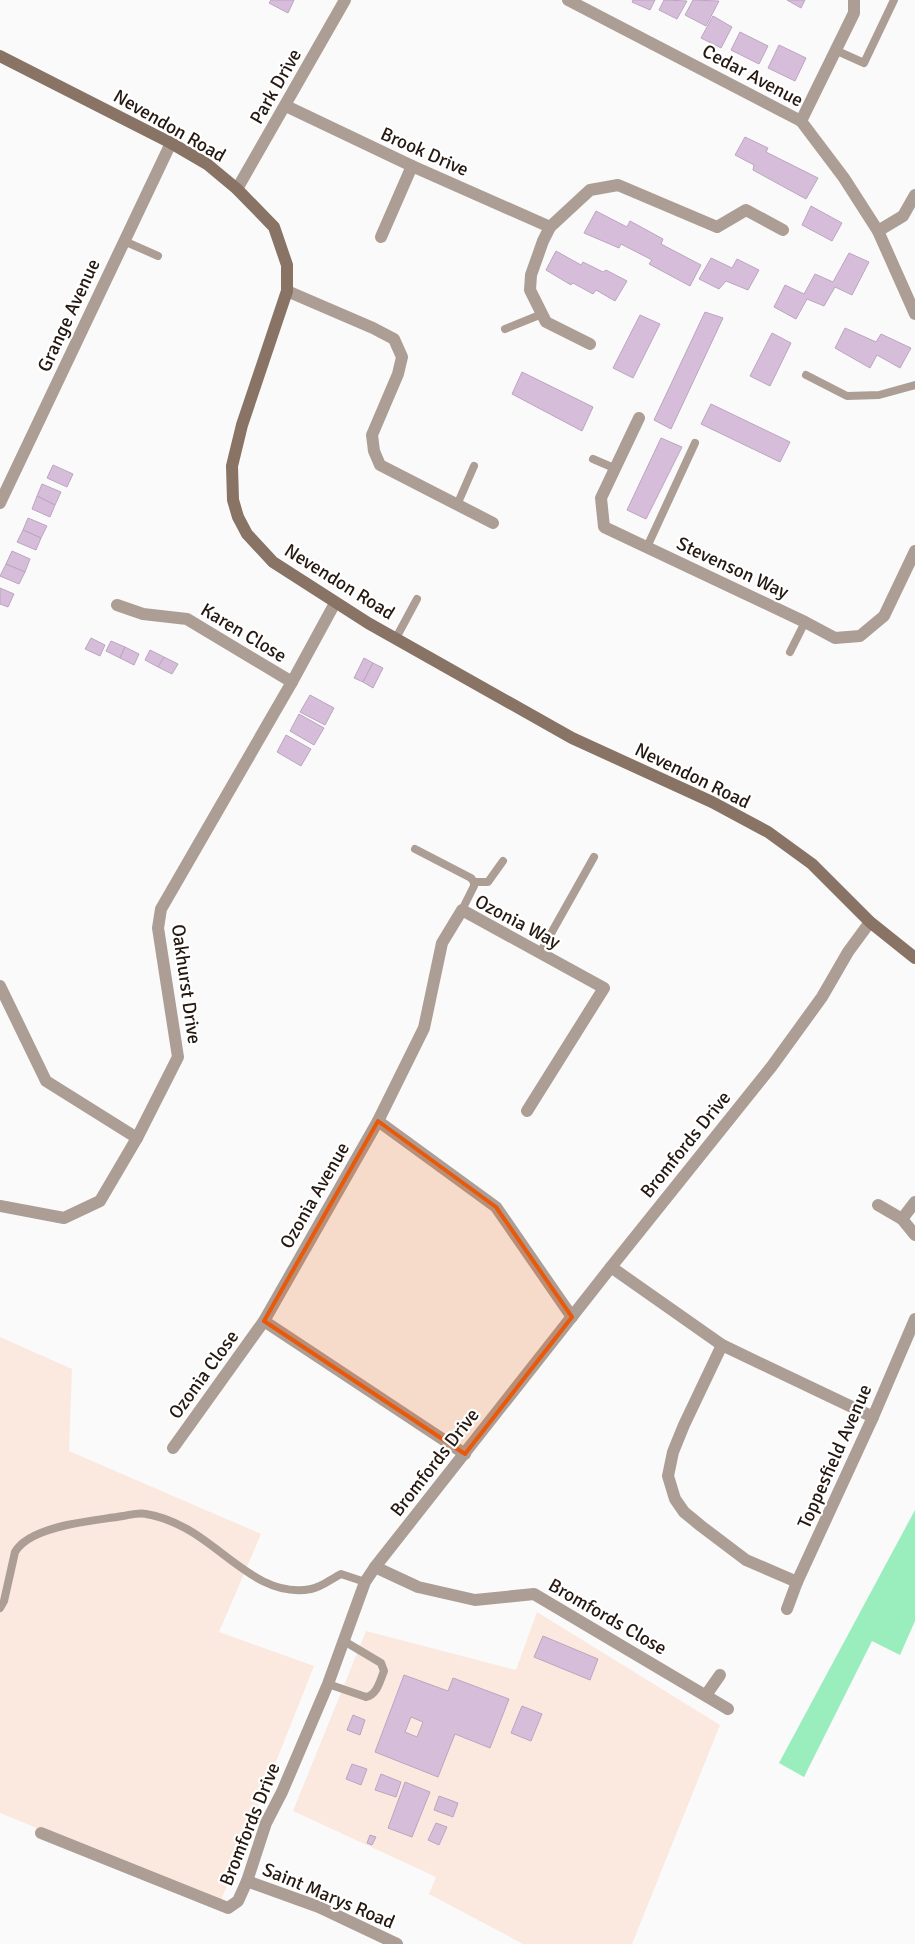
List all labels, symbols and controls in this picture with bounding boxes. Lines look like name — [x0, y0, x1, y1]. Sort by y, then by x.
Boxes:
street label: Cedar Avenue — [698, 39, 807, 113]
street label: Park Drive — [245, 44, 307, 129]
street label: Nevendon Road — [109, 84, 230, 168]
street label: Brook Drive — [377, 122, 472, 182]
street label: Grange Avenue — [32, 255, 106, 376]
street label: Stevenson Way — [673, 531, 793, 604]
street label: Nevendon Road — [280, 538, 399, 625]
street label: Karen Close — [196, 598, 291, 668]
street label: Nevendon Road — [631, 738, 754, 814]
street label: Ozonia Way — [471, 889, 564, 954]
street label: Oakhurst Drive — [166, 923, 206, 1046]
street label: Bromfords Drive — [635, 1086, 736, 1203]
street label: Ozonia Avenue — [275, 1138, 355, 1253]
street label: Ozonia Close — [163, 1325, 244, 1424]
street label: Toppesfield Avenue — [792, 1381, 877, 1532]
street label: Bromfords Drive — [385, 1404, 485, 1522]
street label: Bromfords Close — [544, 1573, 671, 1660]
street label: Bromfords Drive — [214, 1759, 286, 1890]
street label: Saint Marys Road — [259, 1857, 398, 1935]

